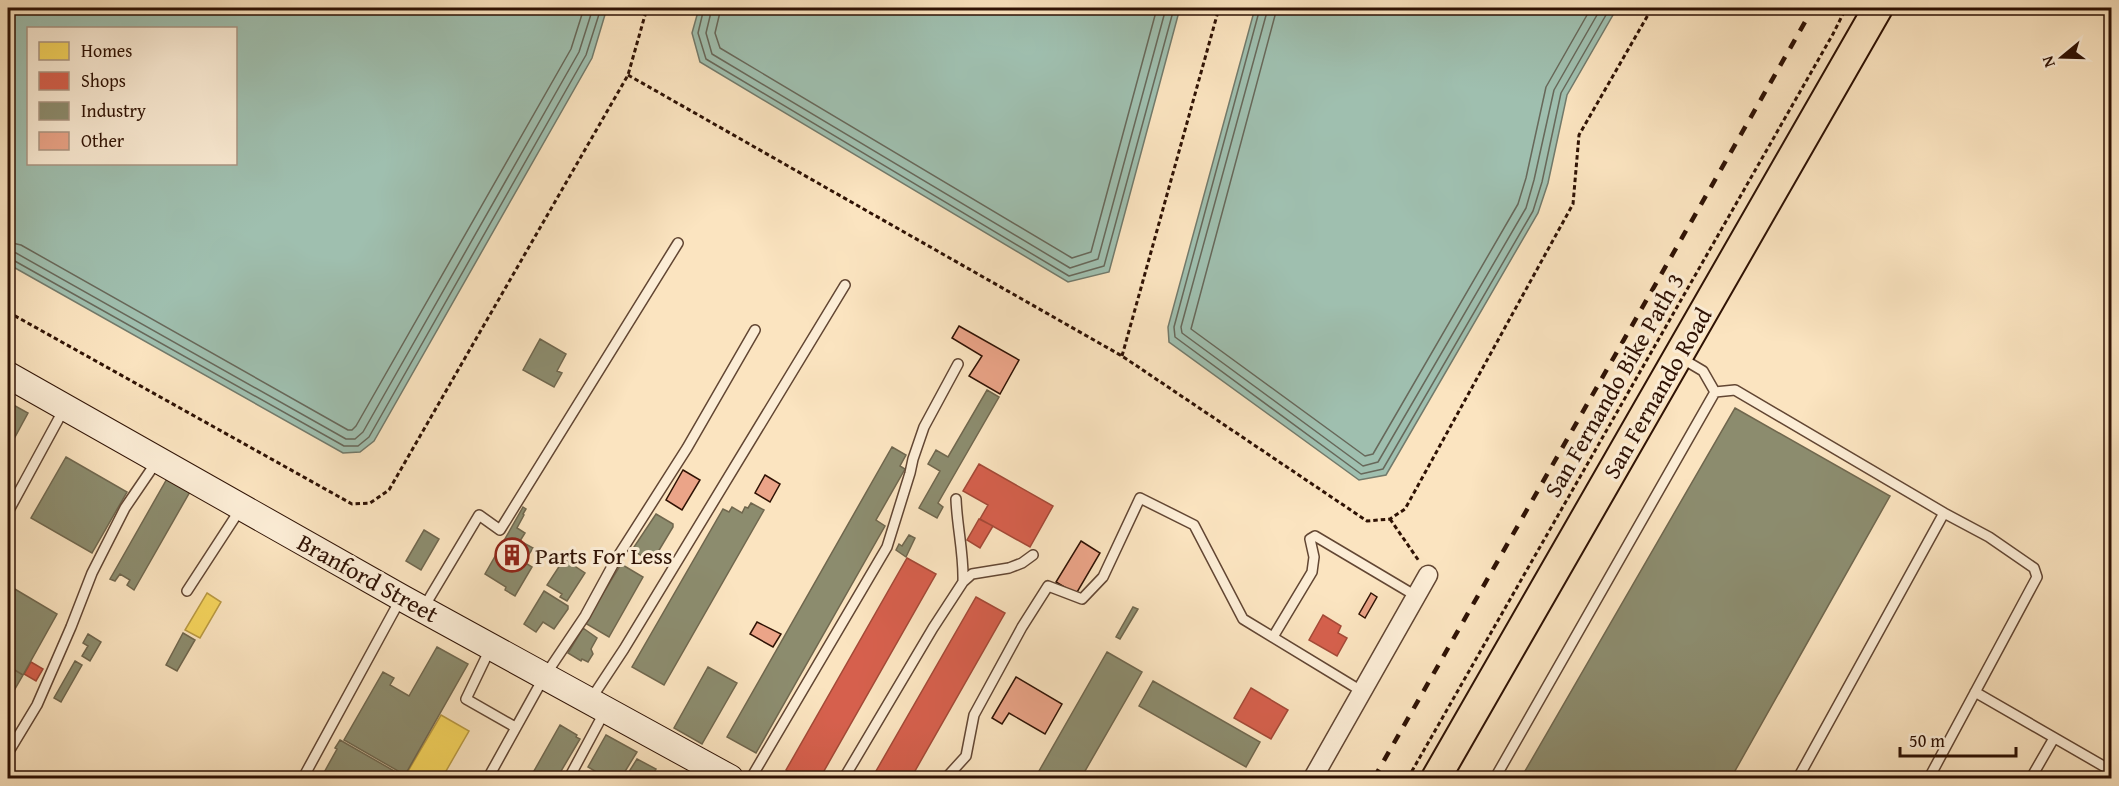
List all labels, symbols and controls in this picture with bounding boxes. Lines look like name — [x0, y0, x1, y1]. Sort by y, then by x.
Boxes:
legend — [27, 27, 237, 165]
north arrow — [2032, 27, 2092, 87]
text: Homes — [81, 37, 132, 64]
text: N — [2035, 53, 2061, 71]
text: Shops — [81, 67, 126, 94]
text: Industry — [81, 97, 146, 124]
text: Other — [81, 127, 125, 154]
street label: San Fernando Bike Path 3 — [1535, 266, 1693, 504]
street label: San Fernando Road — [1594, 301, 1720, 485]
street label: Branford Street — [291, 525, 445, 631]
building icon: Parts For Less — [494, 537, 530, 573]
place label: Parts For Less — [535, 538, 673, 573]
scale bar — [1900, 720, 2016, 758]
text: 50 m — [1909, 727, 1945, 754]

